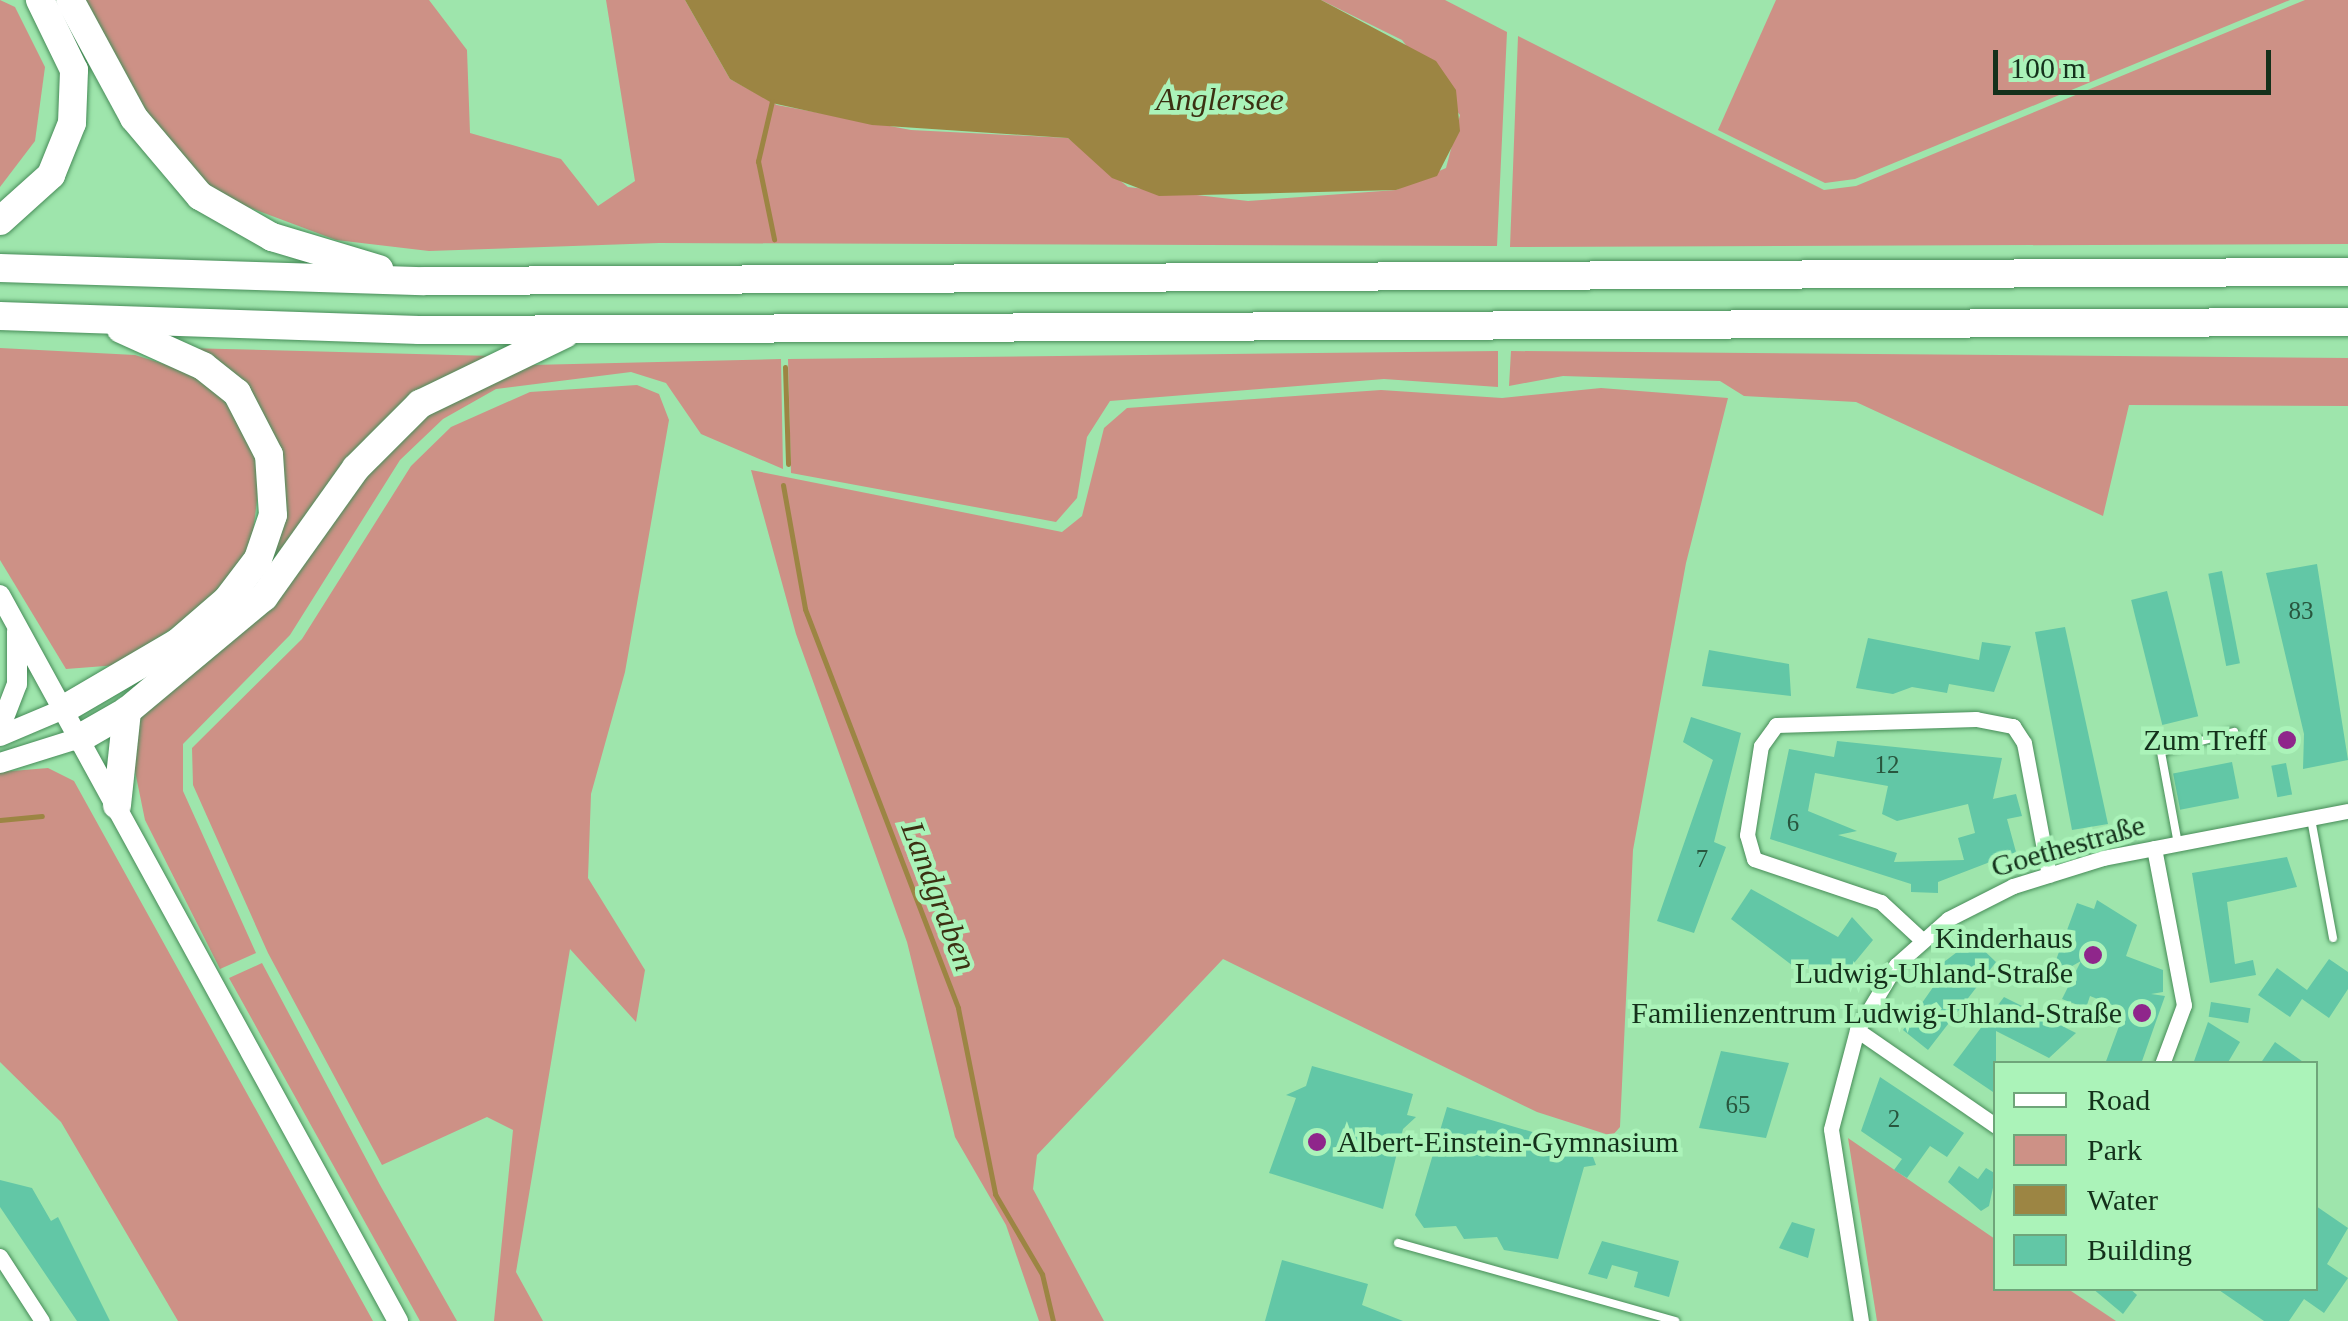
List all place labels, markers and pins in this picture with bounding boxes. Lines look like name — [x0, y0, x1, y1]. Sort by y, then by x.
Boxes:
place label: Zum Treff — [2143, 722, 2267, 758]
marker: Zum Treff — [2276, 729, 2298, 751]
place label: Kinderhaus Ludwig-Uhland-Straße — [1795, 920, 2073, 990]
marker: Kinderhaus Ludwig-Uhland-Straße — [2082, 944, 2104, 966]
place label: Familienzentrum Ludwig-Uhland-Straße — [1631, 995, 2122, 1031]
marker: Familienzentrum Ludwig-Uhland-Straße — [2131, 1002, 2153, 1024]
place label: Albert-Einstein-Gymnasium — [1337, 1124, 1679, 1160]
marker: Albert-Einstein-Gymnasium — [1306, 1131, 1328, 1153]

